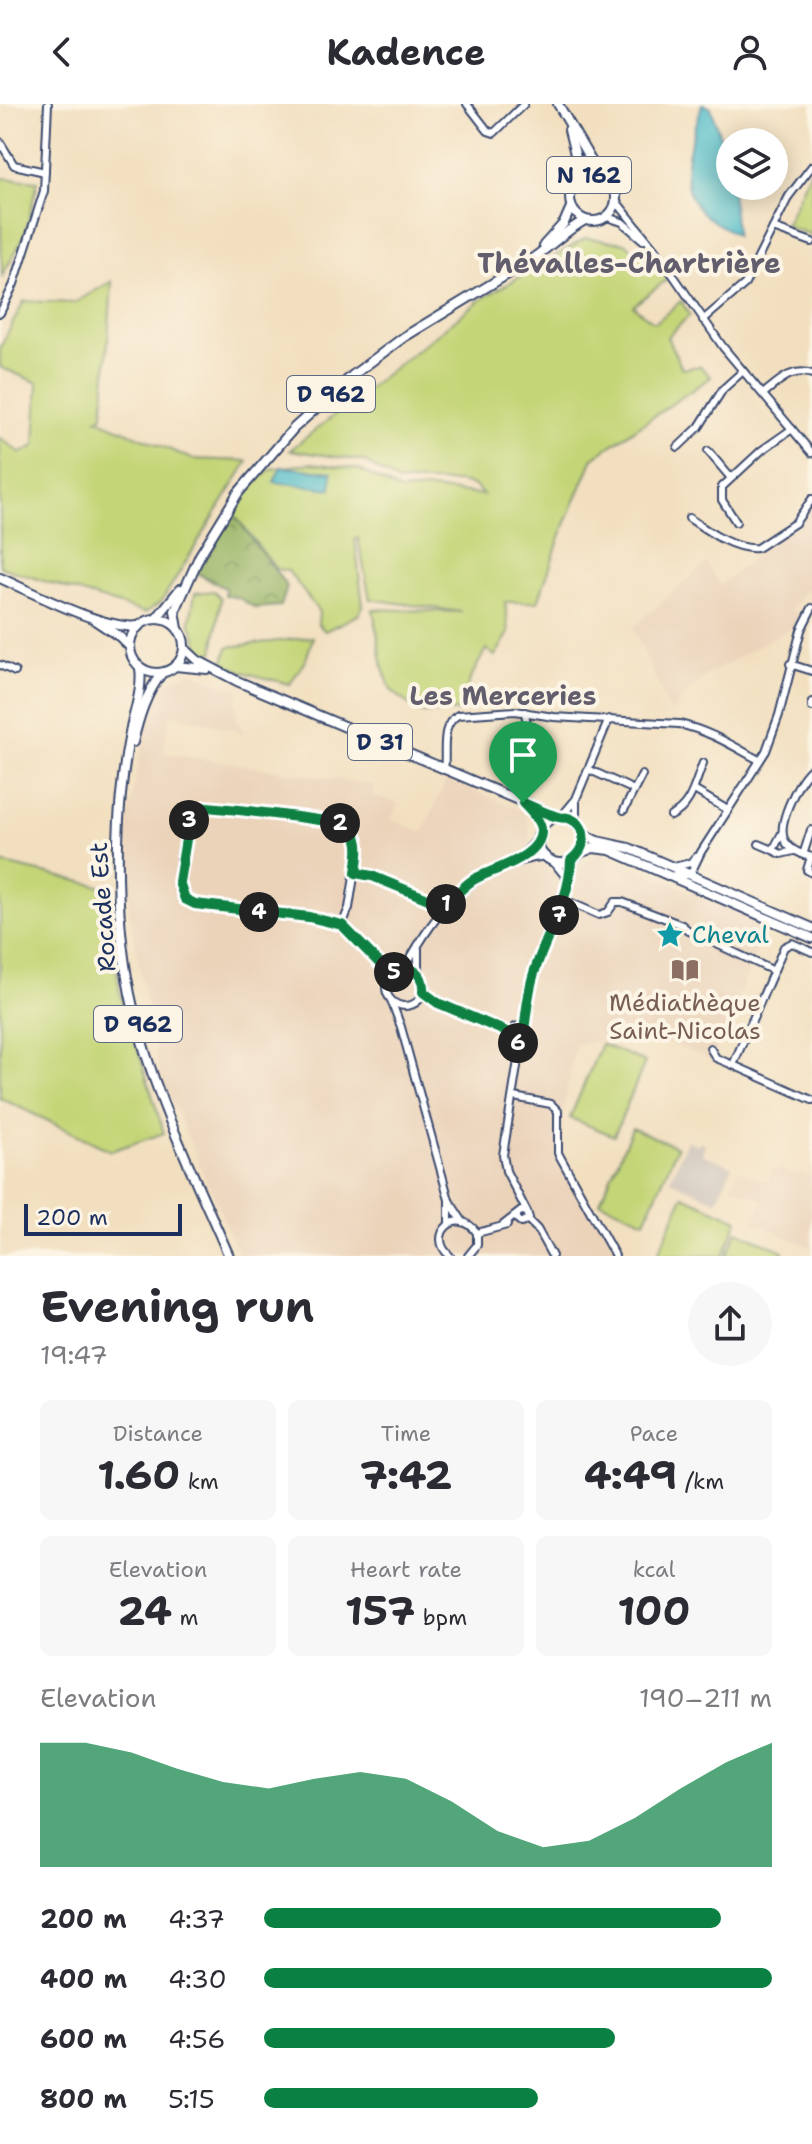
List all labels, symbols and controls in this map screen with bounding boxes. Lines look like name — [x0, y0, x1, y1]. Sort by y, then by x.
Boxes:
text: Kadence — [326, 28, 486, 77]
icon: back — [40, 30, 84, 74]
icon: person — [728, 30, 772, 74]
map controls — [716, 128, 788, 200]
button: layers — [716, 128, 788, 200]
road number: N 162 — [547, 157, 631, 193]
district label: Thévalles-Chartrière — [477, 244, 781, 282]
road number: D 962 — [287, 376, 375, 412]
district label: Les Merceries — [410, 678, 596, 713]
pin — [489, 721, 557, 803]
road number: D 31 — [348, 724, 412, 760]
icon: arrive — [501, 733, 545, 777]
pin: 3 — [169, 800, 209, 840]
pin: 2 — [320, 803, 360, 843]
text: 3 — [181, 805, 197, 834]
text: 2 — [332, 808, 348, 837]
street label: Rocade Est — [83, 841, 123, 973]
pin: 1 — [426, 884, 466, 924]
text: 1 — [441, 889, 451, 918]
pin: 4 — [239, 892, 279, 932]
pin: 7 — [539, 895, 579, 935]
text: 4 — [251, 897, 267, 926]
text: 7 — [551, 900, 567, 929]
place label: Cheval — [692, 919, 769, 951]
place icon: Cheval — [655, 920, 685, 950]
pin: 5 — [374, 952, 414, 992]
library icon: Médiathèque Saint-Nicolas — [670, 955, 700, 985]
text: 5 — [387, 957, 401, 986]
place label: Médiathèque Saint-Nicolas — [609, 987, 761, 1047]
road number: D 962 — [94, 1006, 182, 1042]
pin: 6 — [498, 1023, 538, 1063]
text: 6 — [510, 1028, 526, 1057]
scale bar — [24, 1200, 182, 1236]
text: 200 m — [36, 1203, 108, 1232]
text: Evening run — [40, 1277, 314, 1336]
button: share — [688, 1282, 772, 1366]
text: 19:47 — [40, 1337, 108, 1372]
text: Distance — [113, 1419, 203, 1448]
text: Time — [381, 1419, 431, 1448]
text: Pace — [630, 1419, 678, 1448]
text: 1.60 — [97, 1448, 180, 1502]
text: 7:42 — [360, 1448, 452, 1502]
text: 4:49 — [584, 1448, 677, 1502]
text: km — [180, 1467, 219, 1496]
text: /km — [677, 1467, 724, 1496]
text: Elevation — [109, 1555, 207, 1584]
text: Heart rate — [350, 1555, 462, 1584]
text: kcal — [633, 1555, 675, 1584]
text: 24 — [118, 1584, 172, 1638]
text: 157 — [345, 1584, 415, 1638]
text: 100 — [618, 1584, 690, 1638]
text: m — [172, 1603, 198, 1632]
text: bpm — [415, 1603, 467, 1632]
text: Elevation — [40, 1680, 156, 1715]
text: 190–211 m — [639, 1680, 772, 1715]
text: 200 m — [40, 1901, 127, 1936]
text: 4:37 — [168, 1901, 225, 1936]
text: 400 m — [40, 1961, 127, 1996]
text: 4:30 — [168, 1961, 227, 1996]
text: 600 m — [40, 2021, 127, 2056]
text: 4:56 — [168, 2021, 225, 2056]
text: 800 m — [40, 2081, 127, 2116]
text: 5:15 — [168, 2081, 215, 2116]

